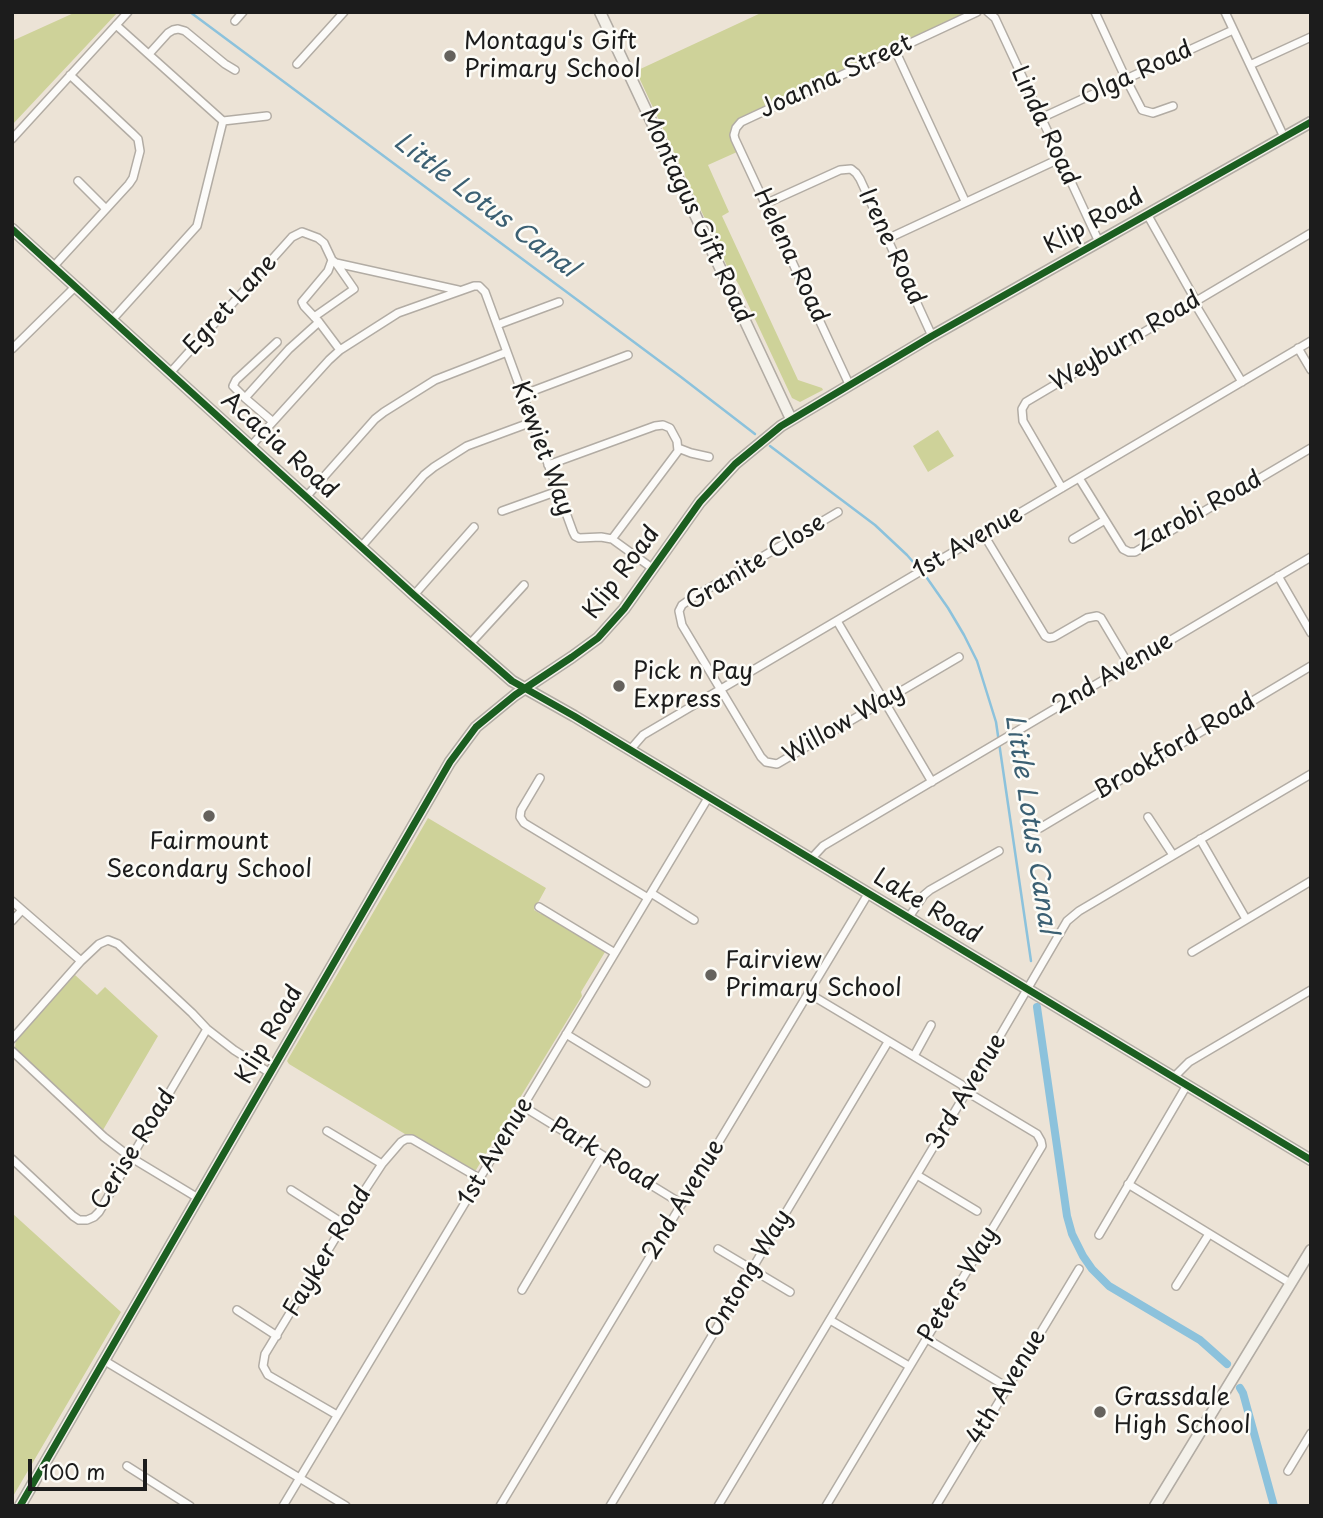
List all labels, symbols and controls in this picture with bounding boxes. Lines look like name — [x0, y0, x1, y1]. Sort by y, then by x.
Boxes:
place label: Montagu's Gift Primary School — [464, 28, 641, 84]
street label: Joanna Street — [755, 29, 917, 125]
street label: Olga Road — [1077, 36, 1197, 112]
marker: Montagu's Gift Primary School — [442, 48, 458, 64]
street label: Linda Road — [1004, 62, 1084, 190]
street label: Montagus Gift Road — [633, 104, 757, 328]
water label: Little Lotus Canal — [387, 127, 583, 285]
street label: Klip Road — [1039, 183, 1149, 261]
street label: Helena Road — [746, 184, 834, 328]
street label: Irene Road — [852, 184, 930, 310]
street label: Egret Lane — [178, 249, 284, 361]
street label: Weyburn Road — [1046, 286, 1206, 398]
street label: Kiewiet Way — [504, 378, 580, 520]
street label: Acacia Road — [215, 386, 343, 506]
street label: Zarobi Road — [1131, 465, 1267, 559]
street label: 1st Avenue — [908, 500, 1028, 586]
street label: Granite Close — [681, 509, 831, 617]
street label: Klip Road — [578, 521, 666, 625]
street label: 2nd Avenue — [1048, 627, 1178, 721]
place label: Pick n Pay Express — [633, 658, 753, 714]
marker: Pick n Pay Express — [611, 678, 627, 694]
street label: Willow Way — [778, 678, 910, 770]
street label: Brookford Road — [1089, 687, 1261, 807]
water label: Little Lotus Canal — [997, 712, 1063, 936]
marker: Fairmount Secondary School — [201, 808, 217, 824]
place label: Fairmount Secondary School — [106, 828, 312, 884]
street label: Lake Road — [868, 864, 986, 950]
place label: Fairview Primary School — [725, 947, 902, 1003]
marker: Fairview Primary School — [703, 967, 719, 983]
street label: Klip Road — [230, 981, 310, 1089]
street label: 3rd Avenue — [921, 1029, 1013, 1155]
street label: Cerise Road — [85, 1084, 183, 1216]
street label: 1st Avenue — [452, 1092, 540, 1212]
street label: Park Road — [544, 1112, 662, 1198]
street label: 2nd Avenue — [637, 1135, 731, 1265]
street label: Fayker Road — [278, 1182, 378, 1322]
street label: Ontong Way — [699, 1205, 799, 1343]
street label: Peters Way — [913, 1222, 1005, 1348]
street label: 4th Avenue — [961, 1324, 1053, 1450]
place label: Grassdale High School — [1114, 1384, 1251, 1440]
marker: Grassdale High School — [1092, 1404, 1108, 1420]
scale bar — [32, 1444, 150, 1488]
text: 100 m — [41, 1455, 105, 1487]

